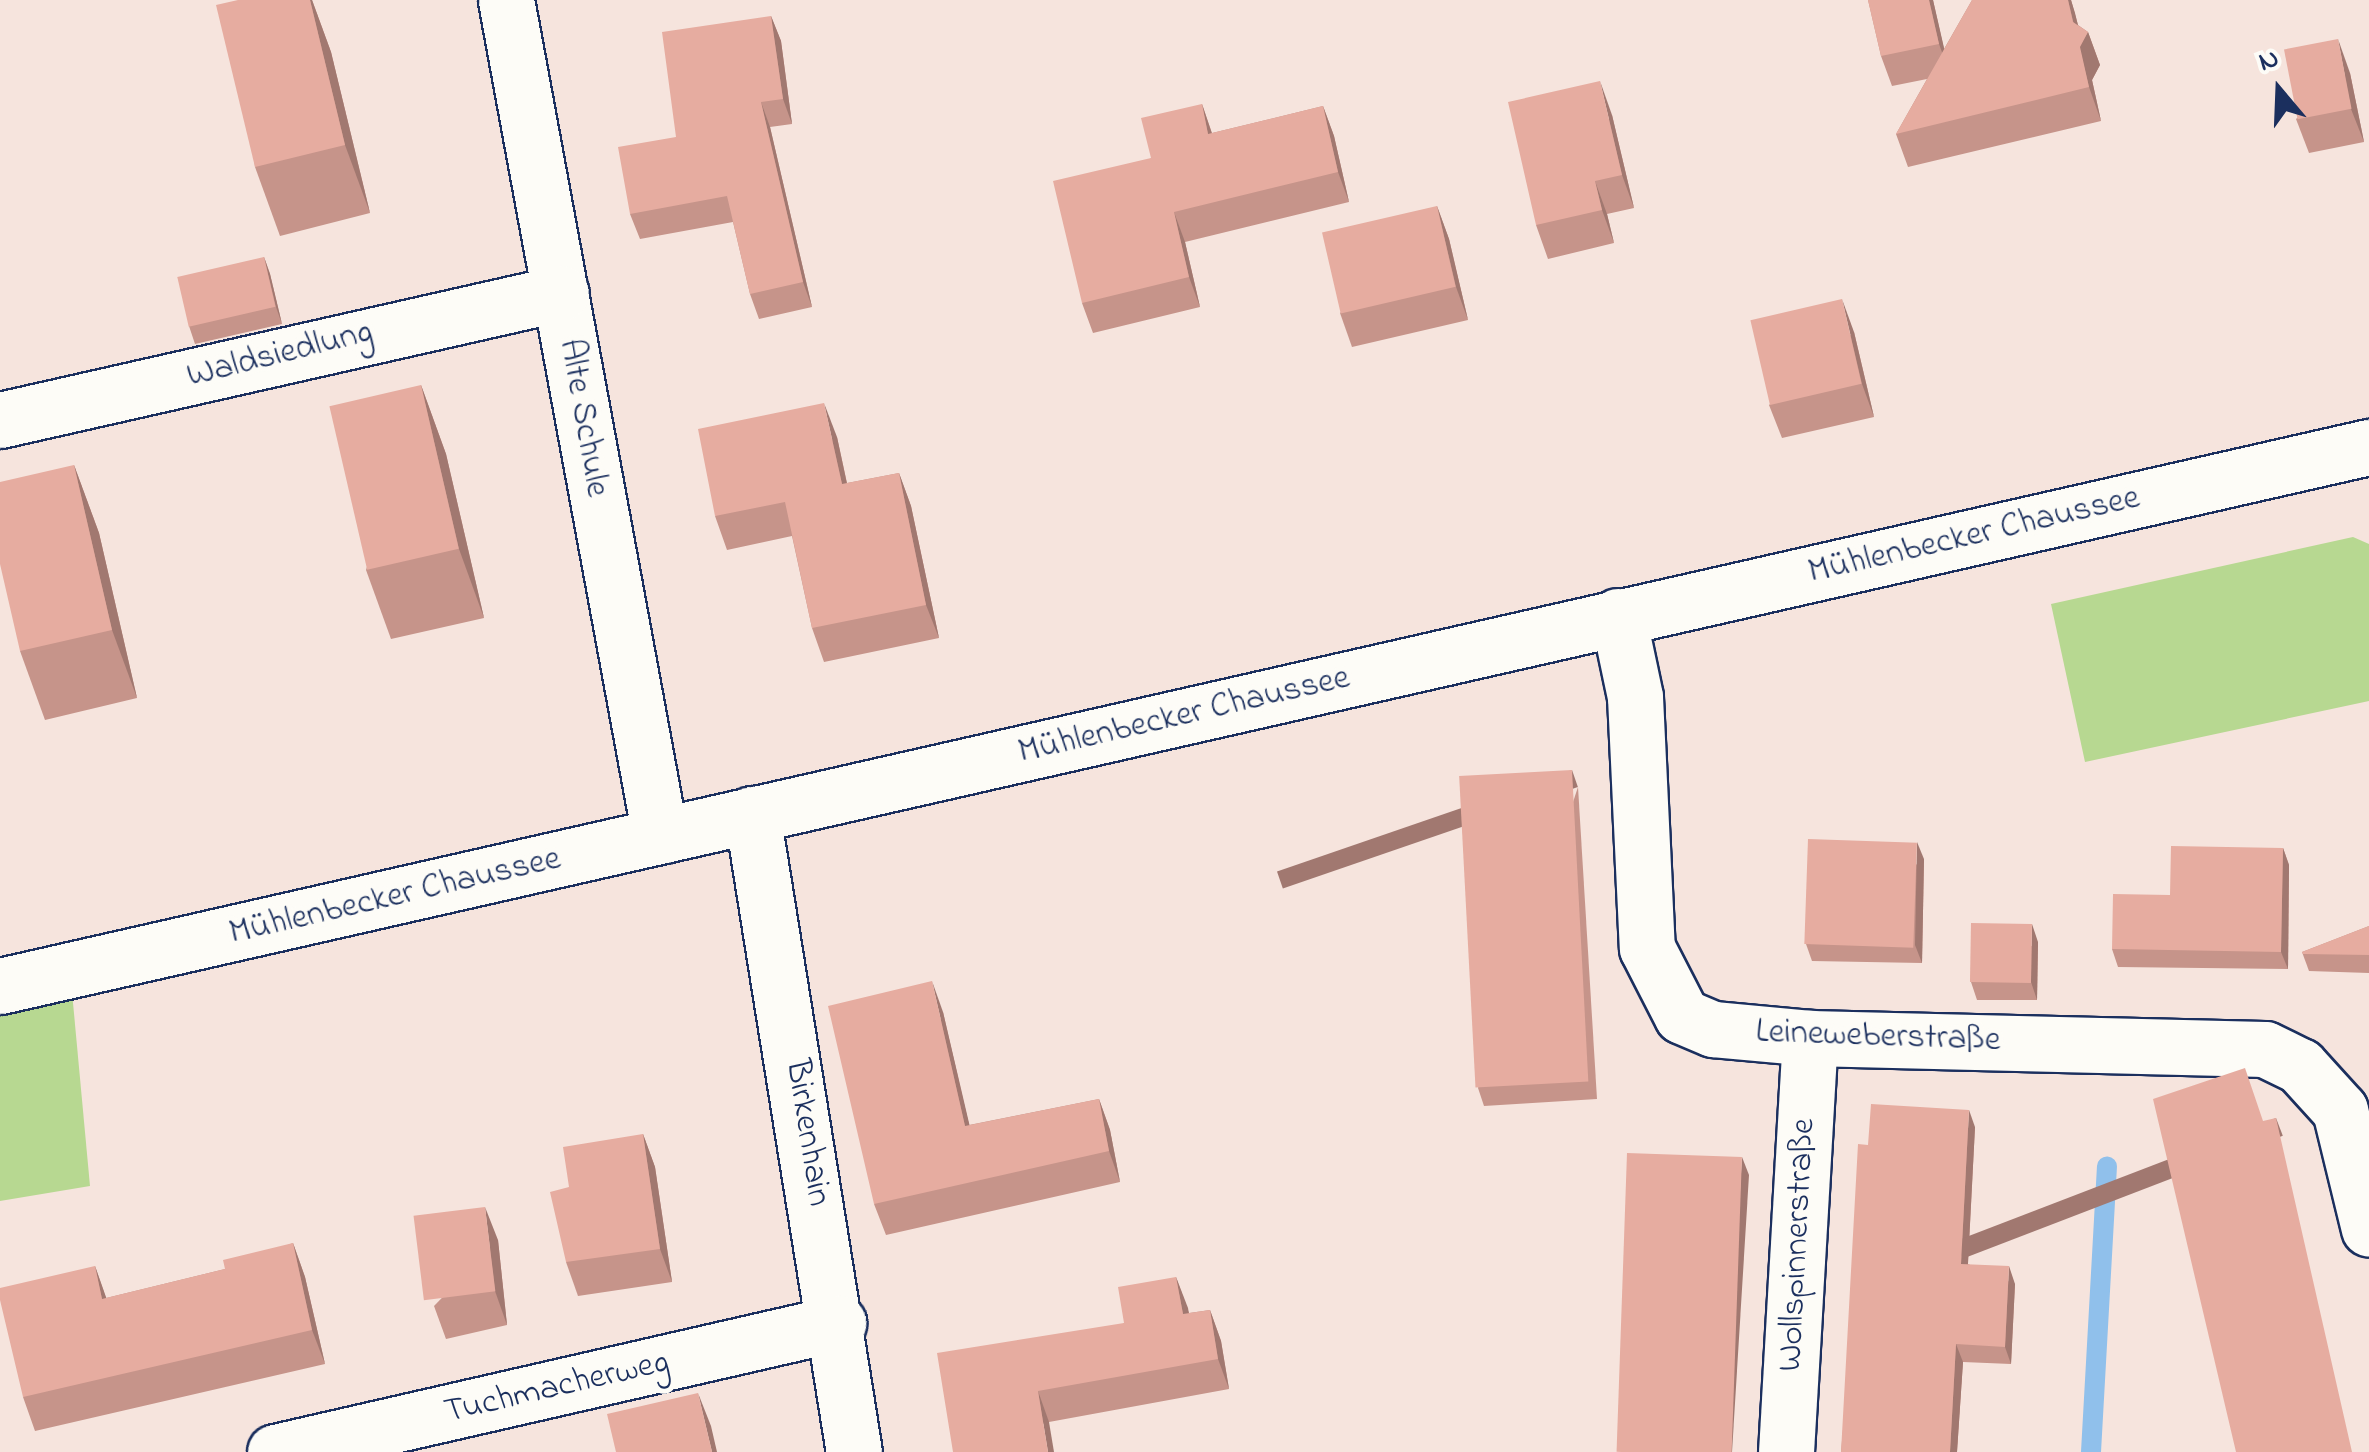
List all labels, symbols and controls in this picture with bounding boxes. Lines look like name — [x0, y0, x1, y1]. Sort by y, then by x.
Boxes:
text: N — [2253, 39, 2285, 84]
north arrow — [2229, 40, 2329, 140]
street label: Waldsiedlung — [183, 312, 377, 398]
street label: Alte Schule — [548, 336, 618, 500]
street label: Mühlenbecker Chaussee — [1804, 477, 2144, 595]
street label: Mühlenbecker Chaussee — [1014, 657, 1354, 775]
street label: Mühlenbecker Chaussee — [225, 838, 565, 956]
street label: Leineweberstraße — [1755, 1012, 2001, 1062]
street label: Birkenhain — [775, 1057, 839, 1209]
street label: Wollspinnerstraße — [1770, 1117, 1826, 1373]
street label: Tuchmacherweg — [441, 1342, 673, 1434]

